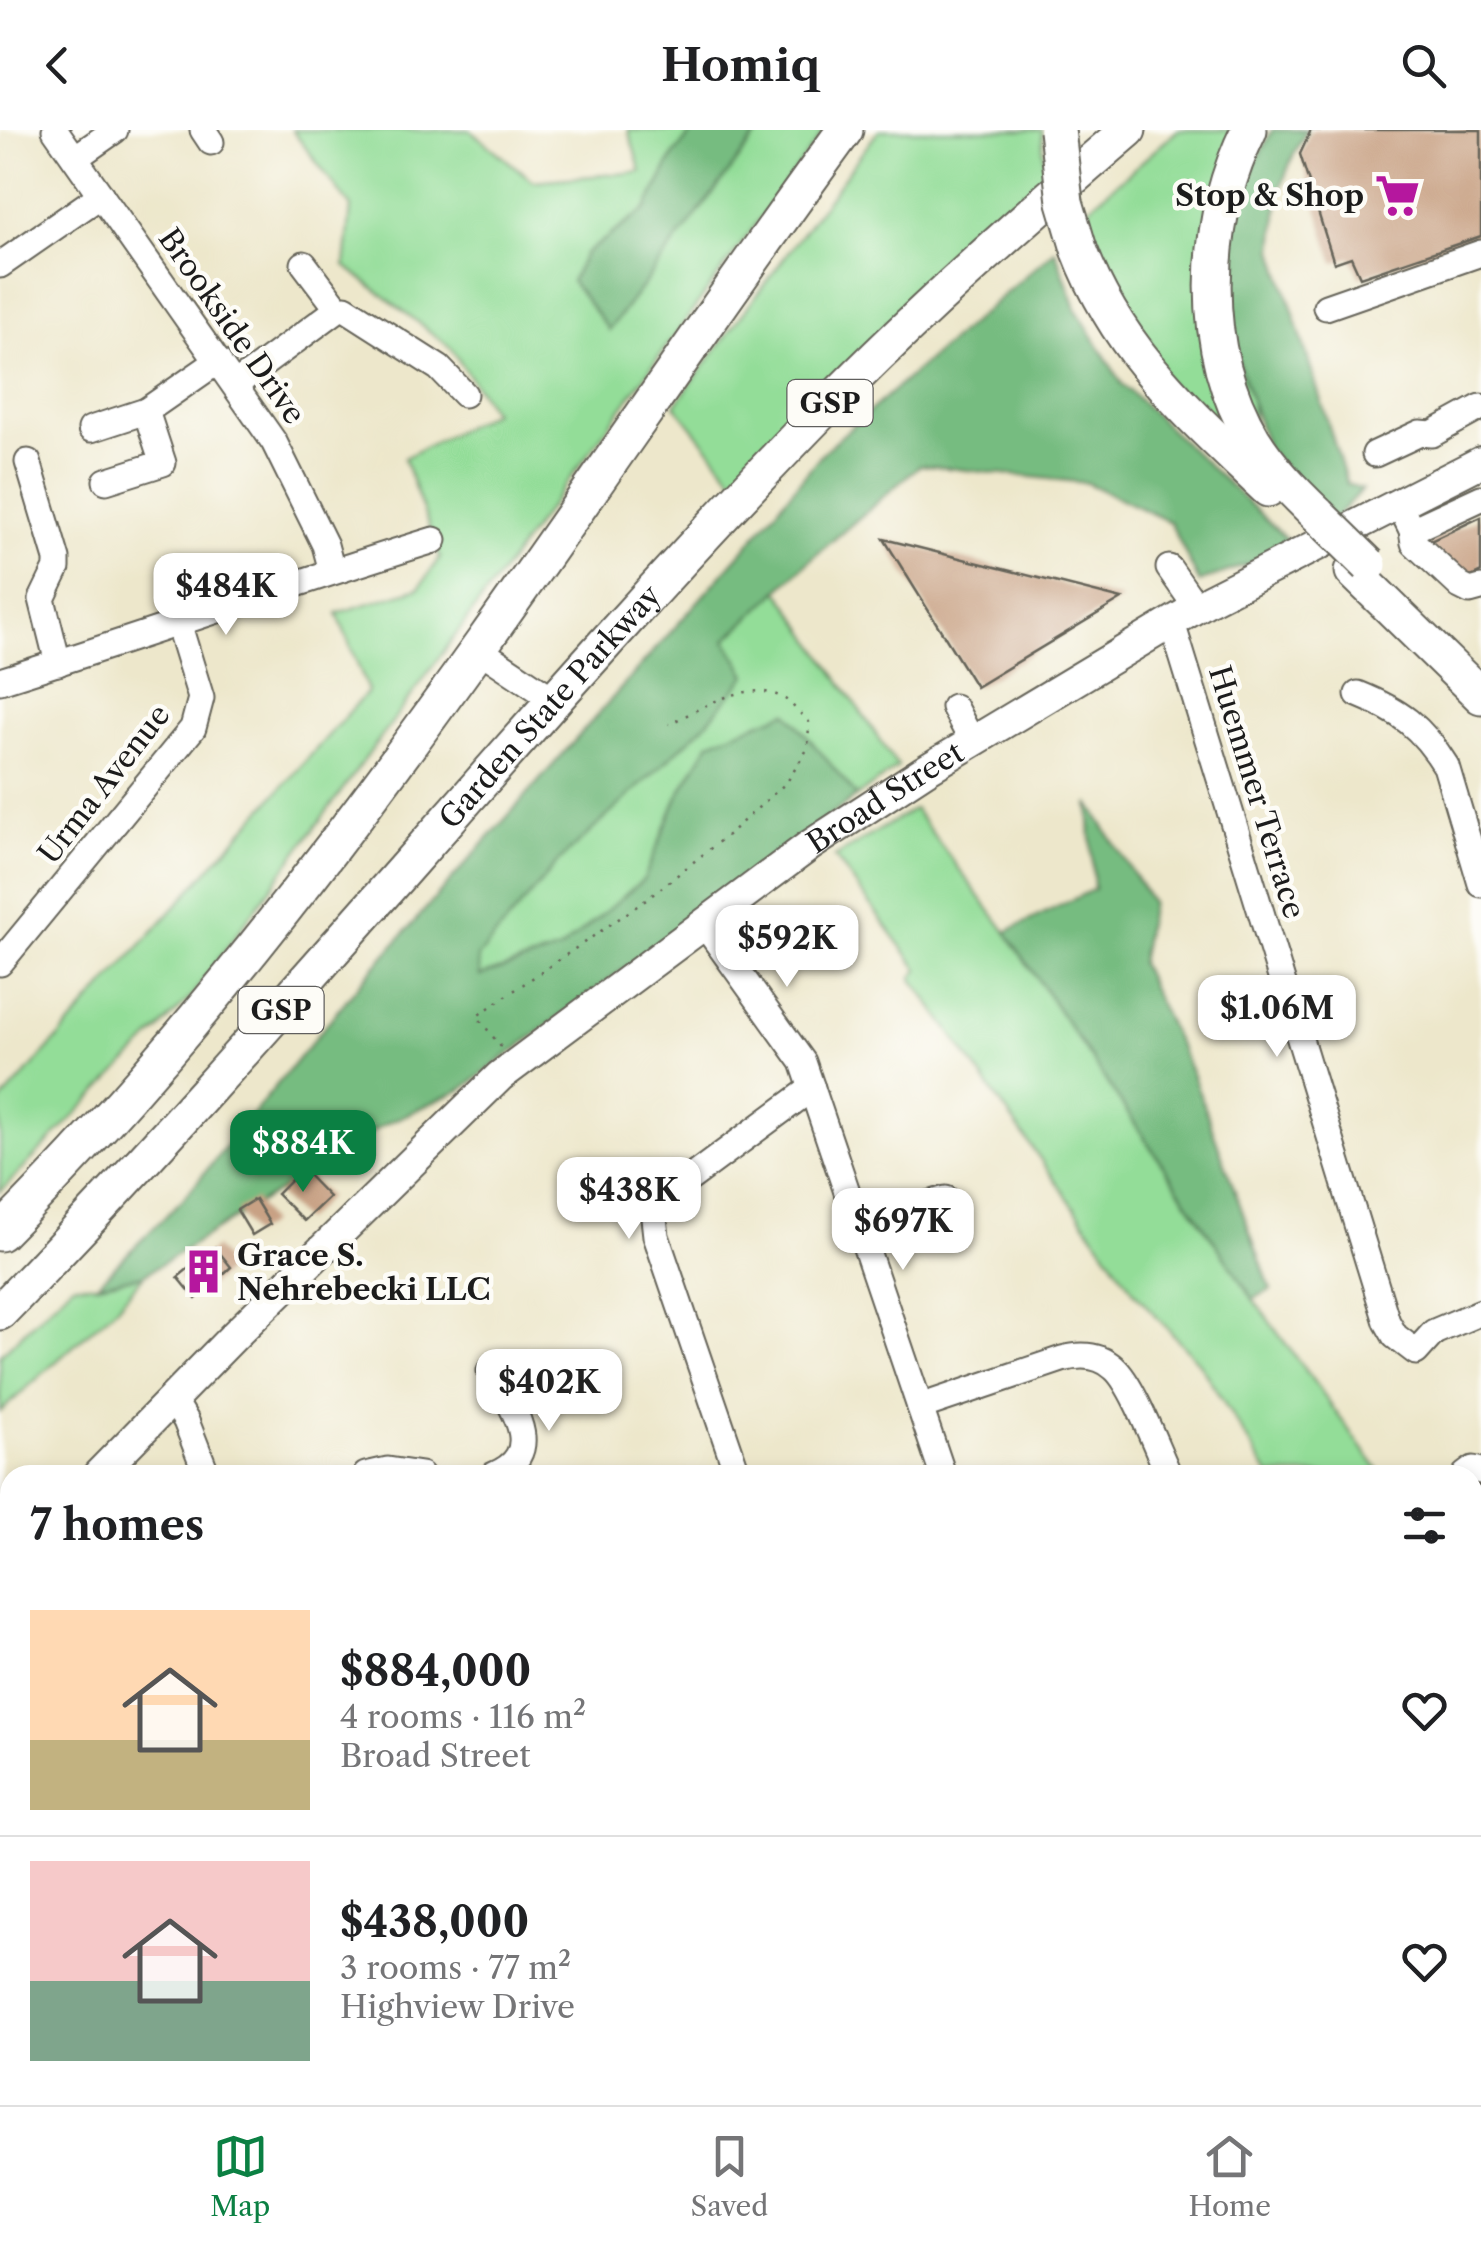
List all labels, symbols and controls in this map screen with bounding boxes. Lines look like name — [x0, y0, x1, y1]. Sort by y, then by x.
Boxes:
text: Homiq — [661, 37, 820, 93]
icon: back — [30, 38, 85, 93]
icon: search — [1396, 38, 1451, 93]
supermarket icon: Stop & Shop — [1373, 171, 1421, 219]
place label: Stop & Shop — [1175, 177, 1364, 214]
street label: Brookside Drive — [151, 221, 313, 431]
road number: GSP — [788, 380, 872, 426]
pin: $484K — [156, 553, 296, 638]
text: $484K — [175, 566, 277, 605]
street label: Garden State Parkway — [431, 576, 668, 836]
street label: Huemmer Terrace — [1201, 661, 1313, 923]
street label: Urma Avenue — [30, 697, 178, 871]
street label: Broad Street — [800, 733, 970, 861]
pin: $592K — [717, 905, 857, 990]
text: $592K — [737, 918, 837, 957]
pin: $1.06M — [1196, 975, 1358, 1060]
road number: GSP — [238, 987, 324, 1033]
text: $1.06M — [1220, 988, 1334, 1027]
pin: $884K — [233, 1110, 373, 1195]
text: $884K — [252, 1123, 354, 1162]
pin: $438K — [559, 1157, 699, 1242]
text: $438K — [579, 1170, 679, 1209]
pin: $697K — [833, 1188, 973, 1273]
text: $697K — [854, 1201, 952, 1240]
place label: Grace S. Nehrebecki LLC — [237, 1237, 491, 1308]
building icon: Grace S. Nehrebecki LLC — [180, 1248, 228, 1296]
pin: $402K — [479, 1349, 619, 1434]
text: $402K — [498, 1362, 600, 1401]
icon: filters — [1397, 1498, 1452, 1553]
text: 7 homes — [30, 1499, 204, 1551]
text: $884,000 — [340, 1645, 531, 1697]
icon: home — [110, 1650, 230, 1770]
icon: heart — [1397, 1683, 1452, 1738]
text: 4 rooms · 116 m² — [340, 1697, 586, 1736]
text: Broad Street — [340, 1736, 531, 1775]
text: $438,000 — [340, 1896, 529, 1948]
icon: home — [110, 1901, 230, 2021]
icon: heart — [1397, 1934, 1452, 1989]
text: 3 rooms · 77 m² — [340, 1948, 571, 1987]
text: Highview Drive — [340, 1987, 575, 2026]
tab: Map — [210, 2129, 270, 2223]
tab: Saved — [691, 2129, 768, 2223]
tab: Home — [1189, 2129, 1271, 2223]

